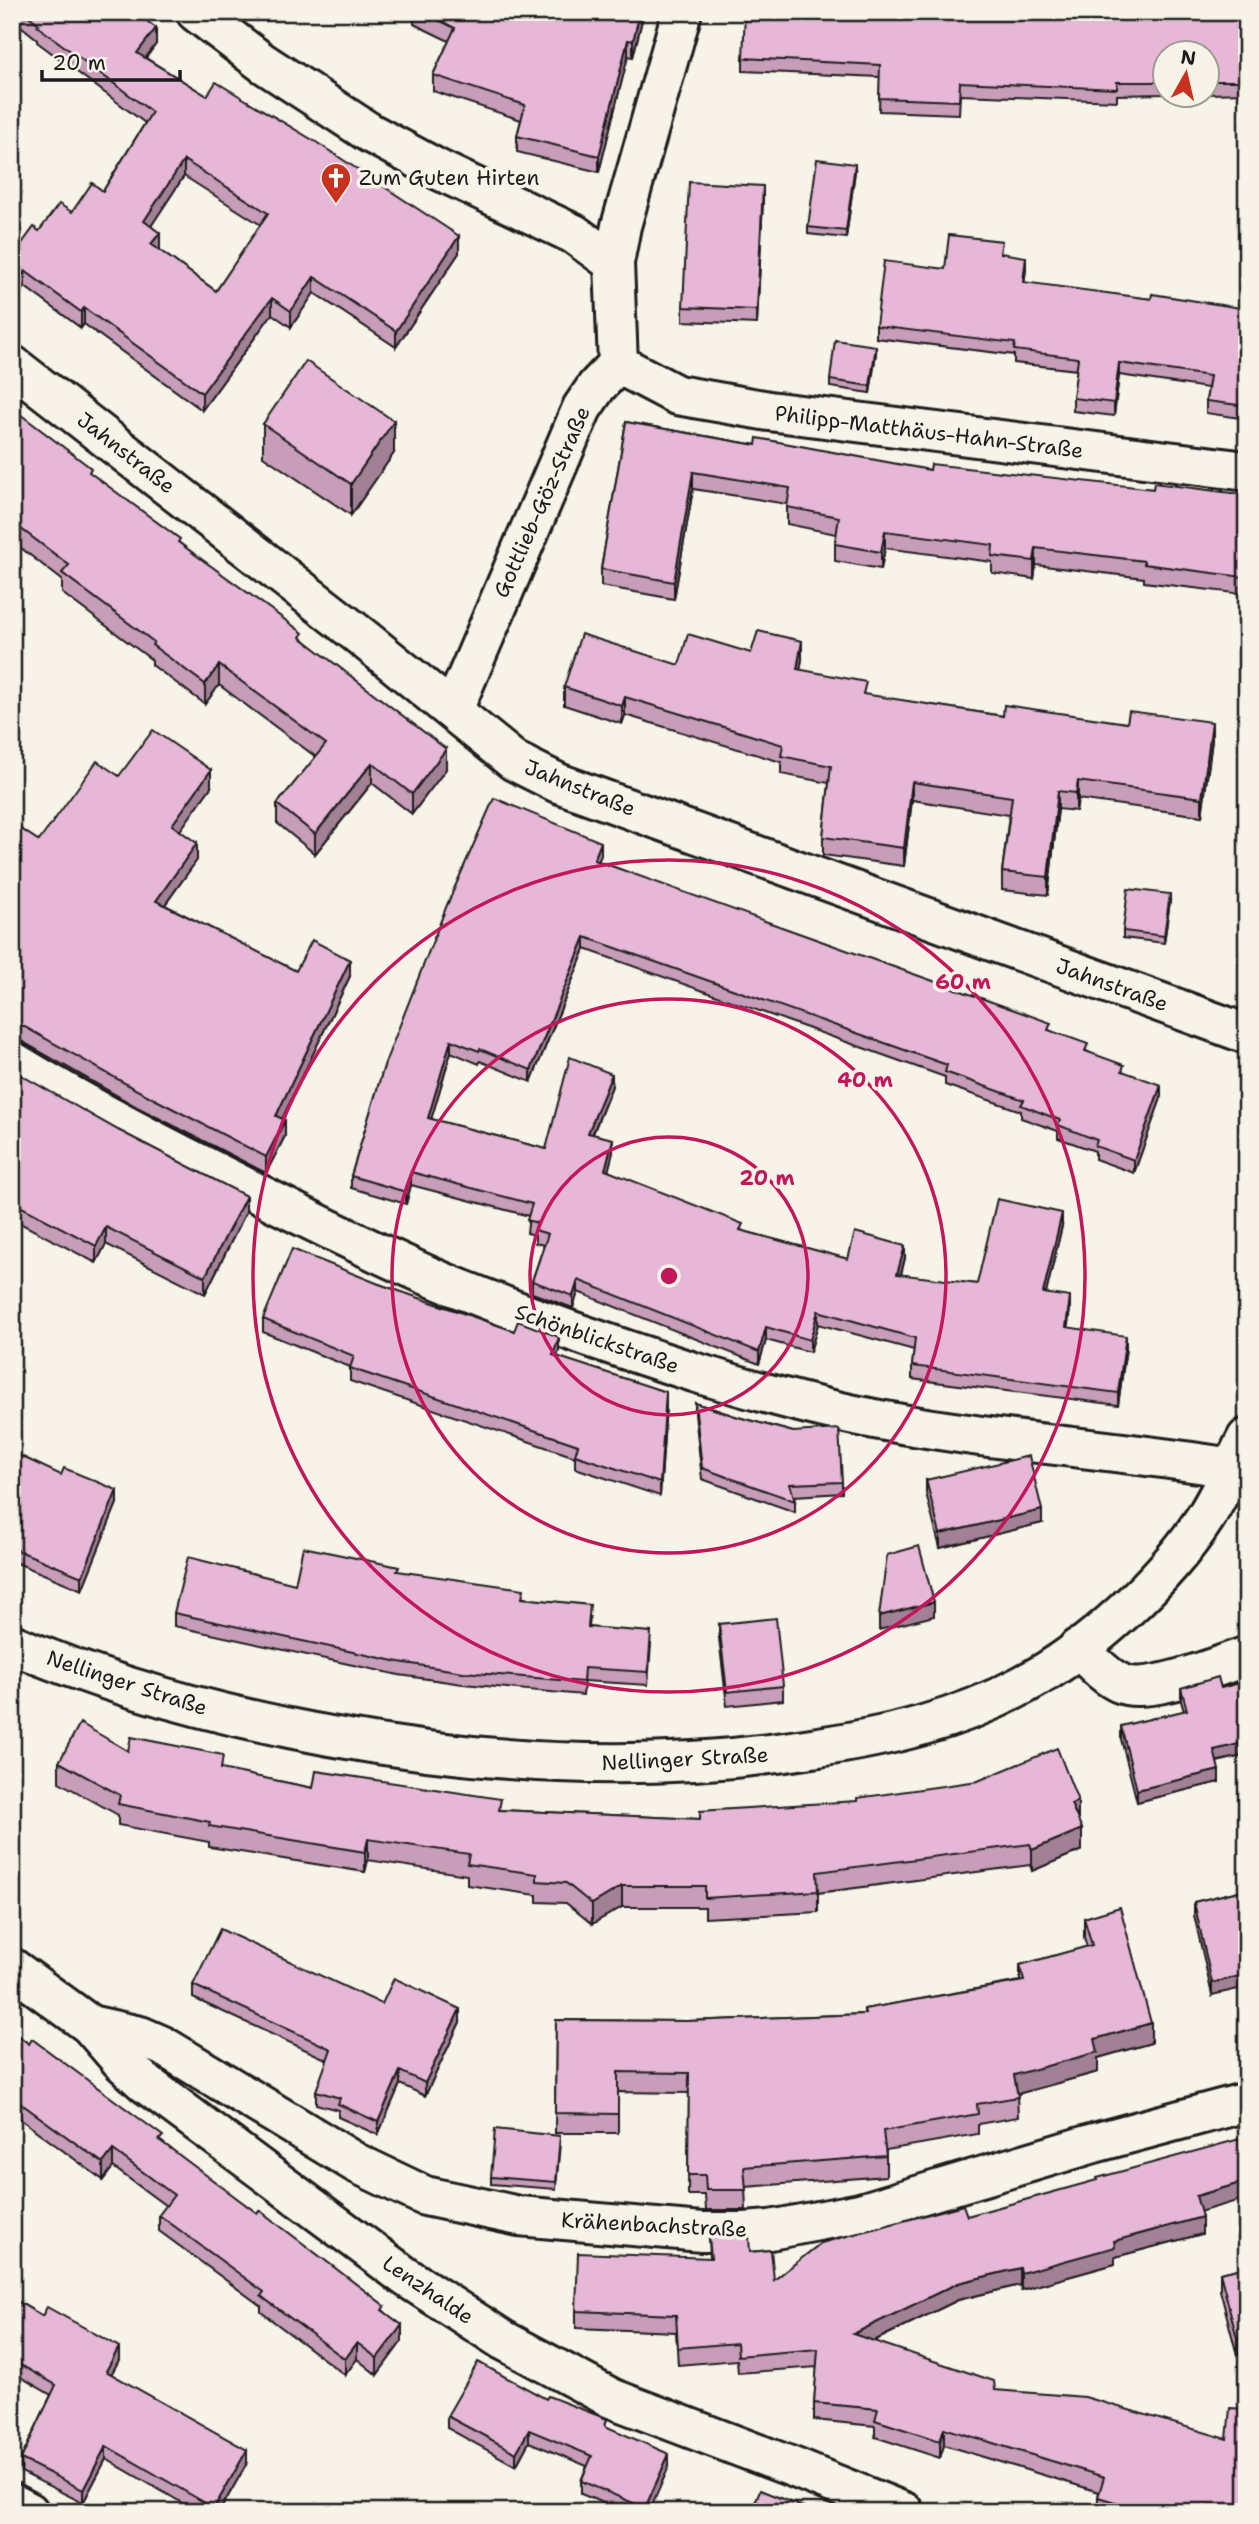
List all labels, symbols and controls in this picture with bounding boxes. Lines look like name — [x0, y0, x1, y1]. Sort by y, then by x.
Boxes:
scale bar — [42, 38, 180, 82]
north arrow — [1150, 38, 1220, 108]
text: N — [1179, 44, 1197, 71]
text: 20 m — [52, 49, 106, 77]
church icon: Zum Guten Hirten — [319, 161, 353, 205]
place label: Zum Guten Hirten — [359, 164, 540, 192]
street label: Philipp-Matthäus-Hahn-Straße — [773, 399, 1085, 465]
street label: Gottlieb-Göz-Straße — [487, 402, 597, 602]
street label: Jahnstraße — [71, 406, 181, 500]
street label: Jahnstraße — [520, 753, 640, 823]
street label: Jahnstraße — [1052, 952, 1172, 1018]
text: 60 m — [935, 968, 991, 996]
text: 40 m — [837, 1066, 893, 1094]
text: 20 m — [739, 1164, 795, 1192]
centre of rings — [657, 1264, 681, 1288]
street label: Schönblickstraße — [511, 1298, 683, 1380]
street label: Nellinger Straße — [43, 1644, 211, 1722]
street label: Nellinger Straße — [601, 1741, 769, 1777]
street label: Krähenbachstraße — [560, 2206, 748, 2244]
street label: Lenzhalde — [377, 2249, 479, 2331]

